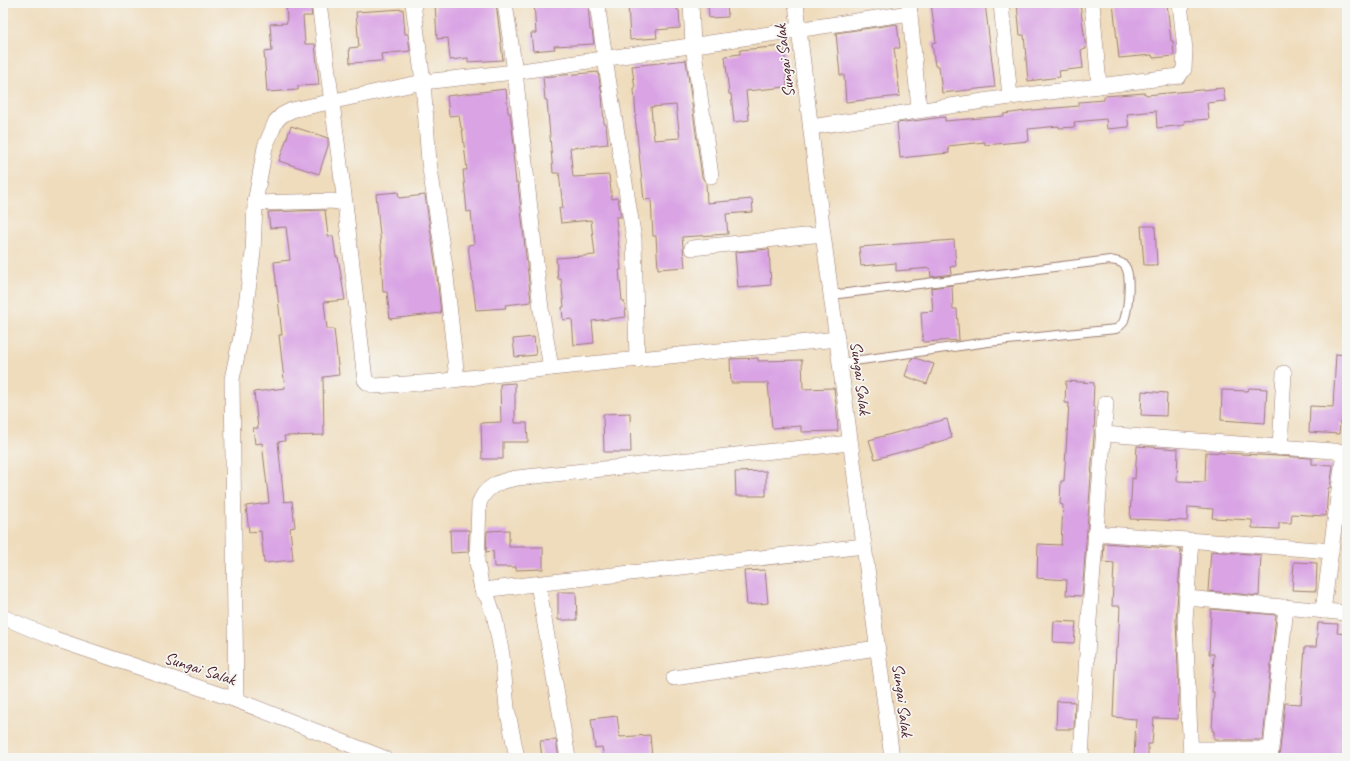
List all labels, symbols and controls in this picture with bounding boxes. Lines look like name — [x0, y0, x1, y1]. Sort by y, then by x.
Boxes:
street label: Sungai Salak — [769, 21, 799, 99]
street label: Sungai Salak — [846, 340, 876, 418]
street label: Sungai Salak — [162, 647, 240, 690]
street label: Sungai Salak — [888, 662, 918, 740]

